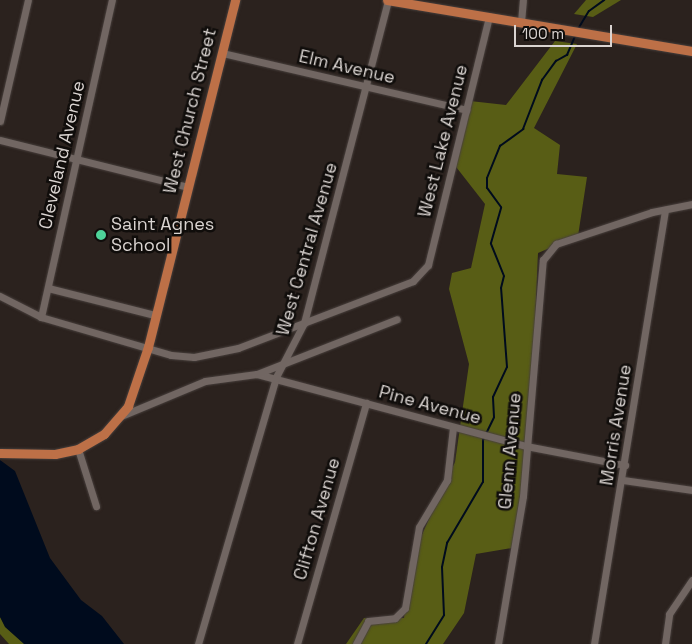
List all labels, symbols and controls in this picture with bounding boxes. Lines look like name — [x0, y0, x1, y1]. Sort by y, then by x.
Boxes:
scale bar — [517, 15, 614, 47]
text: 100 m — [522, 24, 564, 43]
street label: West Church Street — [159, 26, 221, 196]
street label: Elm Avenue — [297, 45, 397, 89]
street label: West Lake Avenue — [414, 62, 472, 220]
street label: Cleveland Avenue — [34, 79, 90, 231]
street label: West Central Avenue — [272, 160, 342, 338]
place label: Saint Agnes School — [111, 214, 215, 256]
marker: Saint Agnes School — [95, 229, 107, 241]
street label: Morris Avenue — [596, 363, 636, 487]
street label: Pine Avenue — [376, 381, 484, 429]
street label: Glenn Avenue — [494, 392, 526, 510]
street label: Clifton Avenue — [289, 455, 345, 583]

